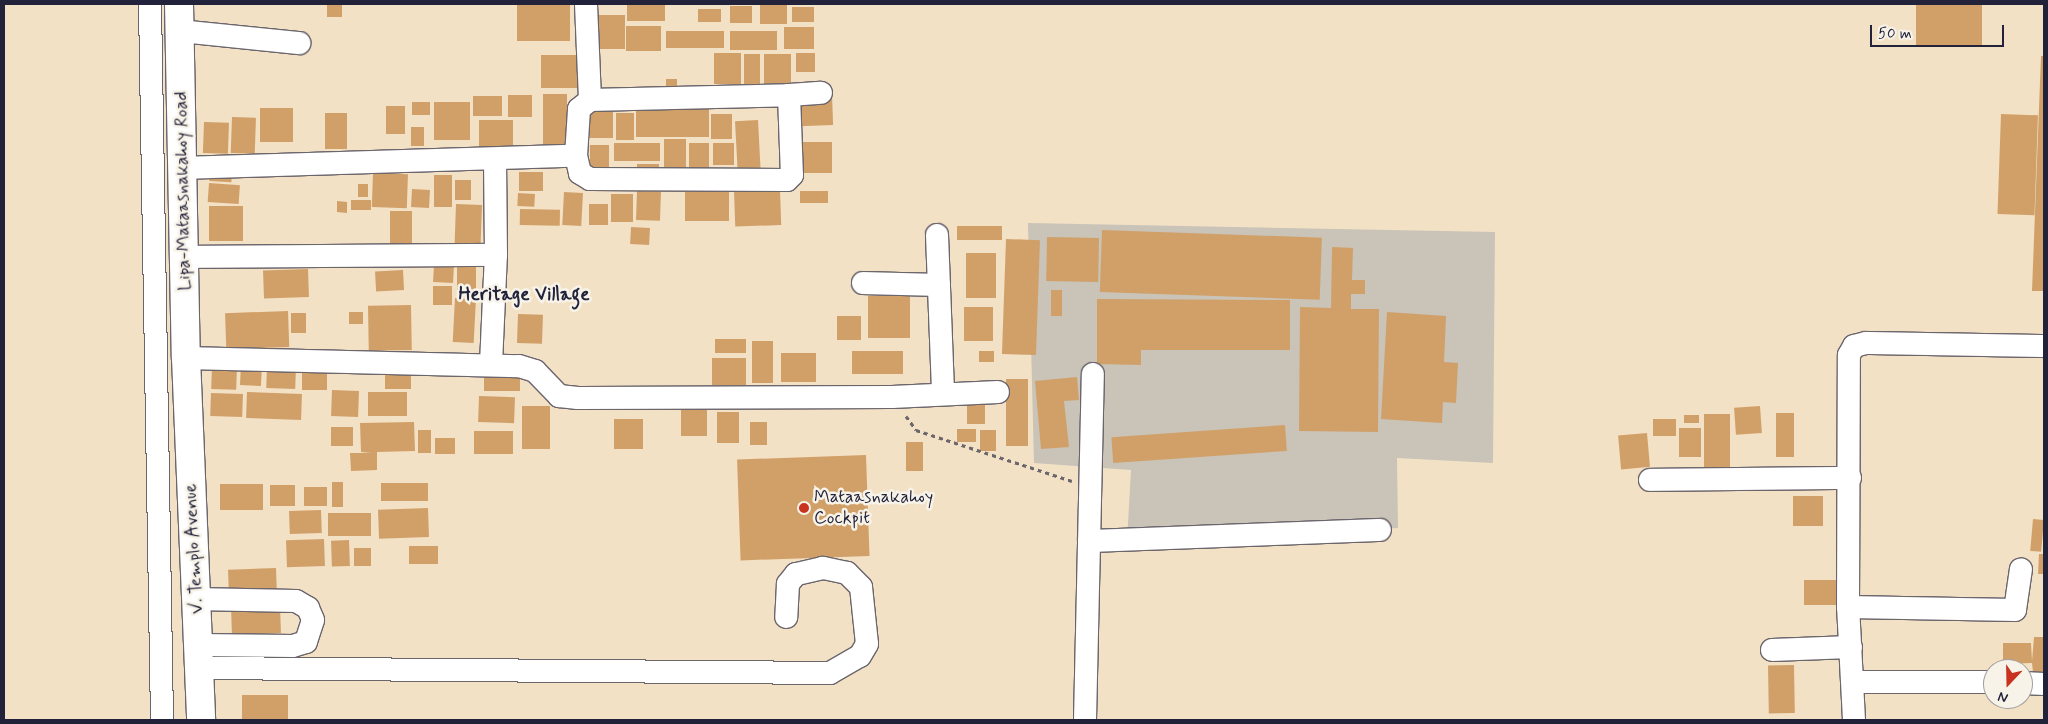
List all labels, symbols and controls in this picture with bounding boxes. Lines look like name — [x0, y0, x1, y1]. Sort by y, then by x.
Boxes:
scale bar — [1873, 15, 2007, 47]
text: 50 m — [1878, 24, 1912, 44]
street label: Lipa-Mataasnakahoy Road — [170, 91, 196, 291]
district label: Heritage Village — [460, 284, 588, 306]
street label: V. Templo Avenue — [180, 482, 208, 616]
place label: Mataasnakahoy Cockpit — [814, 487, 933, 530]
marker: Mataasnakahoy Cockpit — [798, 502, 810, 514]
north arrow — [1983, 659, 2033, 709]
text: N — [1995, 687, 2011, 707]

